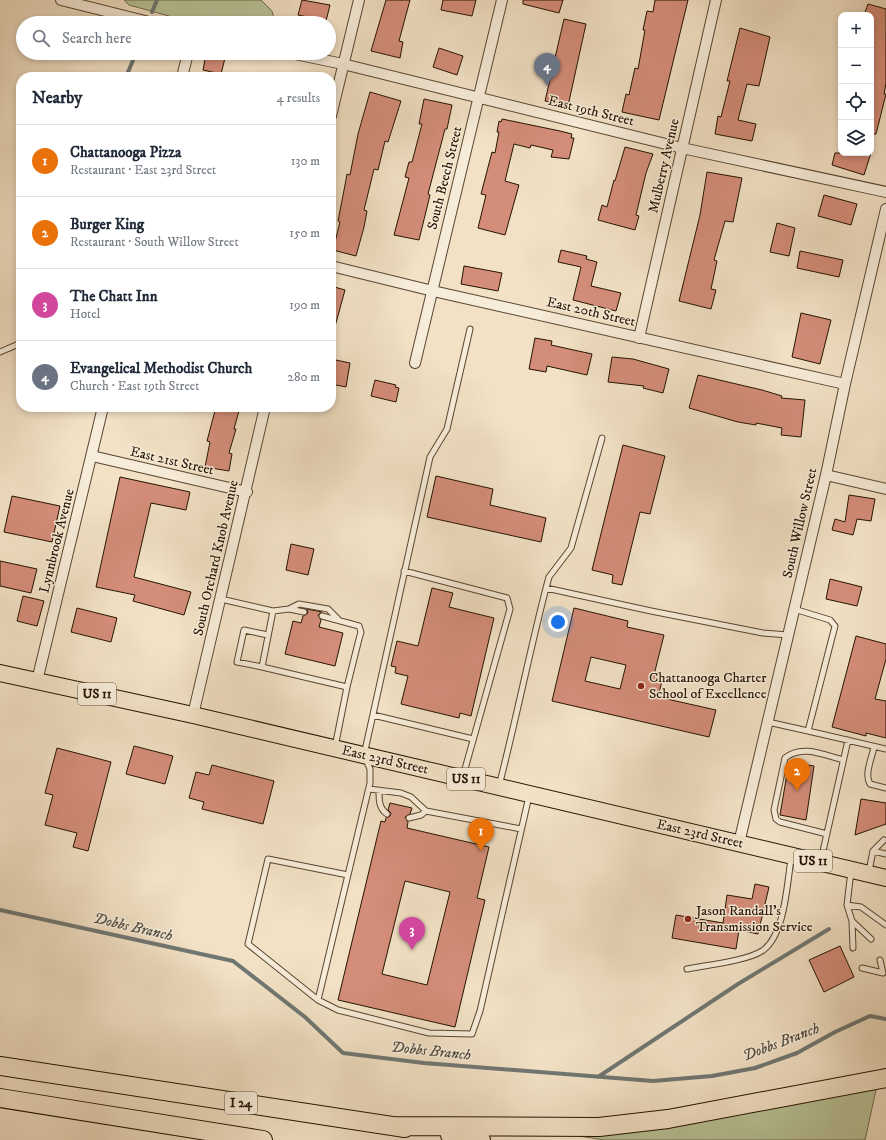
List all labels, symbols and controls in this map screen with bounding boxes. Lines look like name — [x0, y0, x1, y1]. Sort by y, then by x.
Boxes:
map controls — [838, 12, 874, 156]
button: + — [838, 12, 874, 48]
search box — [16, 16, 336, 60]
icon: search — [30, 27, 52, 49]
text: Search here — [62, 29, 131, 48]
button: − — [838, 48, 874, 84]
pin: 4 — [534, 53, 560, 86]
button: locate — [838, 84, 874, 120]
text: Nearby — [32, 87, 82, 109]
text: 4 results — [277, 90, 320, 106]
street label: East 19th Street — [546, 92, 636, 131]
street label: Mulberry Avenue — [644, 117, 684, 215]
button: layers — [838, 120, 874, 156]
street label: South Beech Street — [423, 124, 467, 231]
text: Chattanooga Pizza — [70, 143, 181, 162]
text: 1 — [43, 153, 47, 169]
text: 130 m — [291, 153, 320, 169]
text: Restaurant · East 23rd Street — [70, 162, 216, 178]
text: Burger King — [70, 215, 144, 234]
text: 2 — [42, 225, 48, 241]
text: 150 m — [289, 225, 320, 241]
text: Restaurant · South Willow Street — [70, 234, 239, 250]
text: The Chatt Inn — [70, 287, 158, 306]
street label: East 20th Street — [545, 293, 638, 331]
text: 3 — [43, 297, 47, 313]
text: 190 m — [289, 297, 320, 313]
text: Hotel — [70, 306, 101, 322]
text: Evangelical Methodist Church — [70, 359, 252, 378]
text: 4 — [41, 369, 49, 385]
text: 280 m — [288, 369, 320, 385]
text: Church · East 19th Street — [70, 378, 199, 394]
street label: East 21st Street — [128, 443, 216, 479]
street label: South Willow Street — [779, 466, 822, 580]
street label: South Orchard Knob Avenue — [189, 478, 243, 638]
street label: Lynnbrook Avenue — [35, 487, 79, 595]
your location — [548, 612, 568, 632]
place label: Chattanooga Charter School of Excellence — [649, 669, 767, 703]
marker: Chattanooga Charter School of Excellence — [636, 681, 646, 691]
road number: US 11 — [78, 683, 116, 705]
street label: East 23rd Street — [340, 741, 431, 779]
pin: 2 — [784, 758, 810, 791]
road number: US 11 — [447, 768, 485, 790]
street label: East 23rd Street — [655, 815, 746, 853]
pin: 1 — [468, 818, 494, 851]
road number: US 11 — [794, 850, 832, 872]
place label: Jason Randall's Transmission Service — [694, 902, 813, 936]
water label: Dobbs Branch — [92, 909, 175, 945]
marker: Jason Randall's Transmission Service — [683, 914, 693, 924]
pin: 3 — [399, 917, 425, 950]
water label: Dobbs Branch — [740, 1019, 822, 1065]
water label: Dobbs Branch — [390, 1037, 472, 1065]
road number: I 24 — [225, 1092, 257, 1114]

